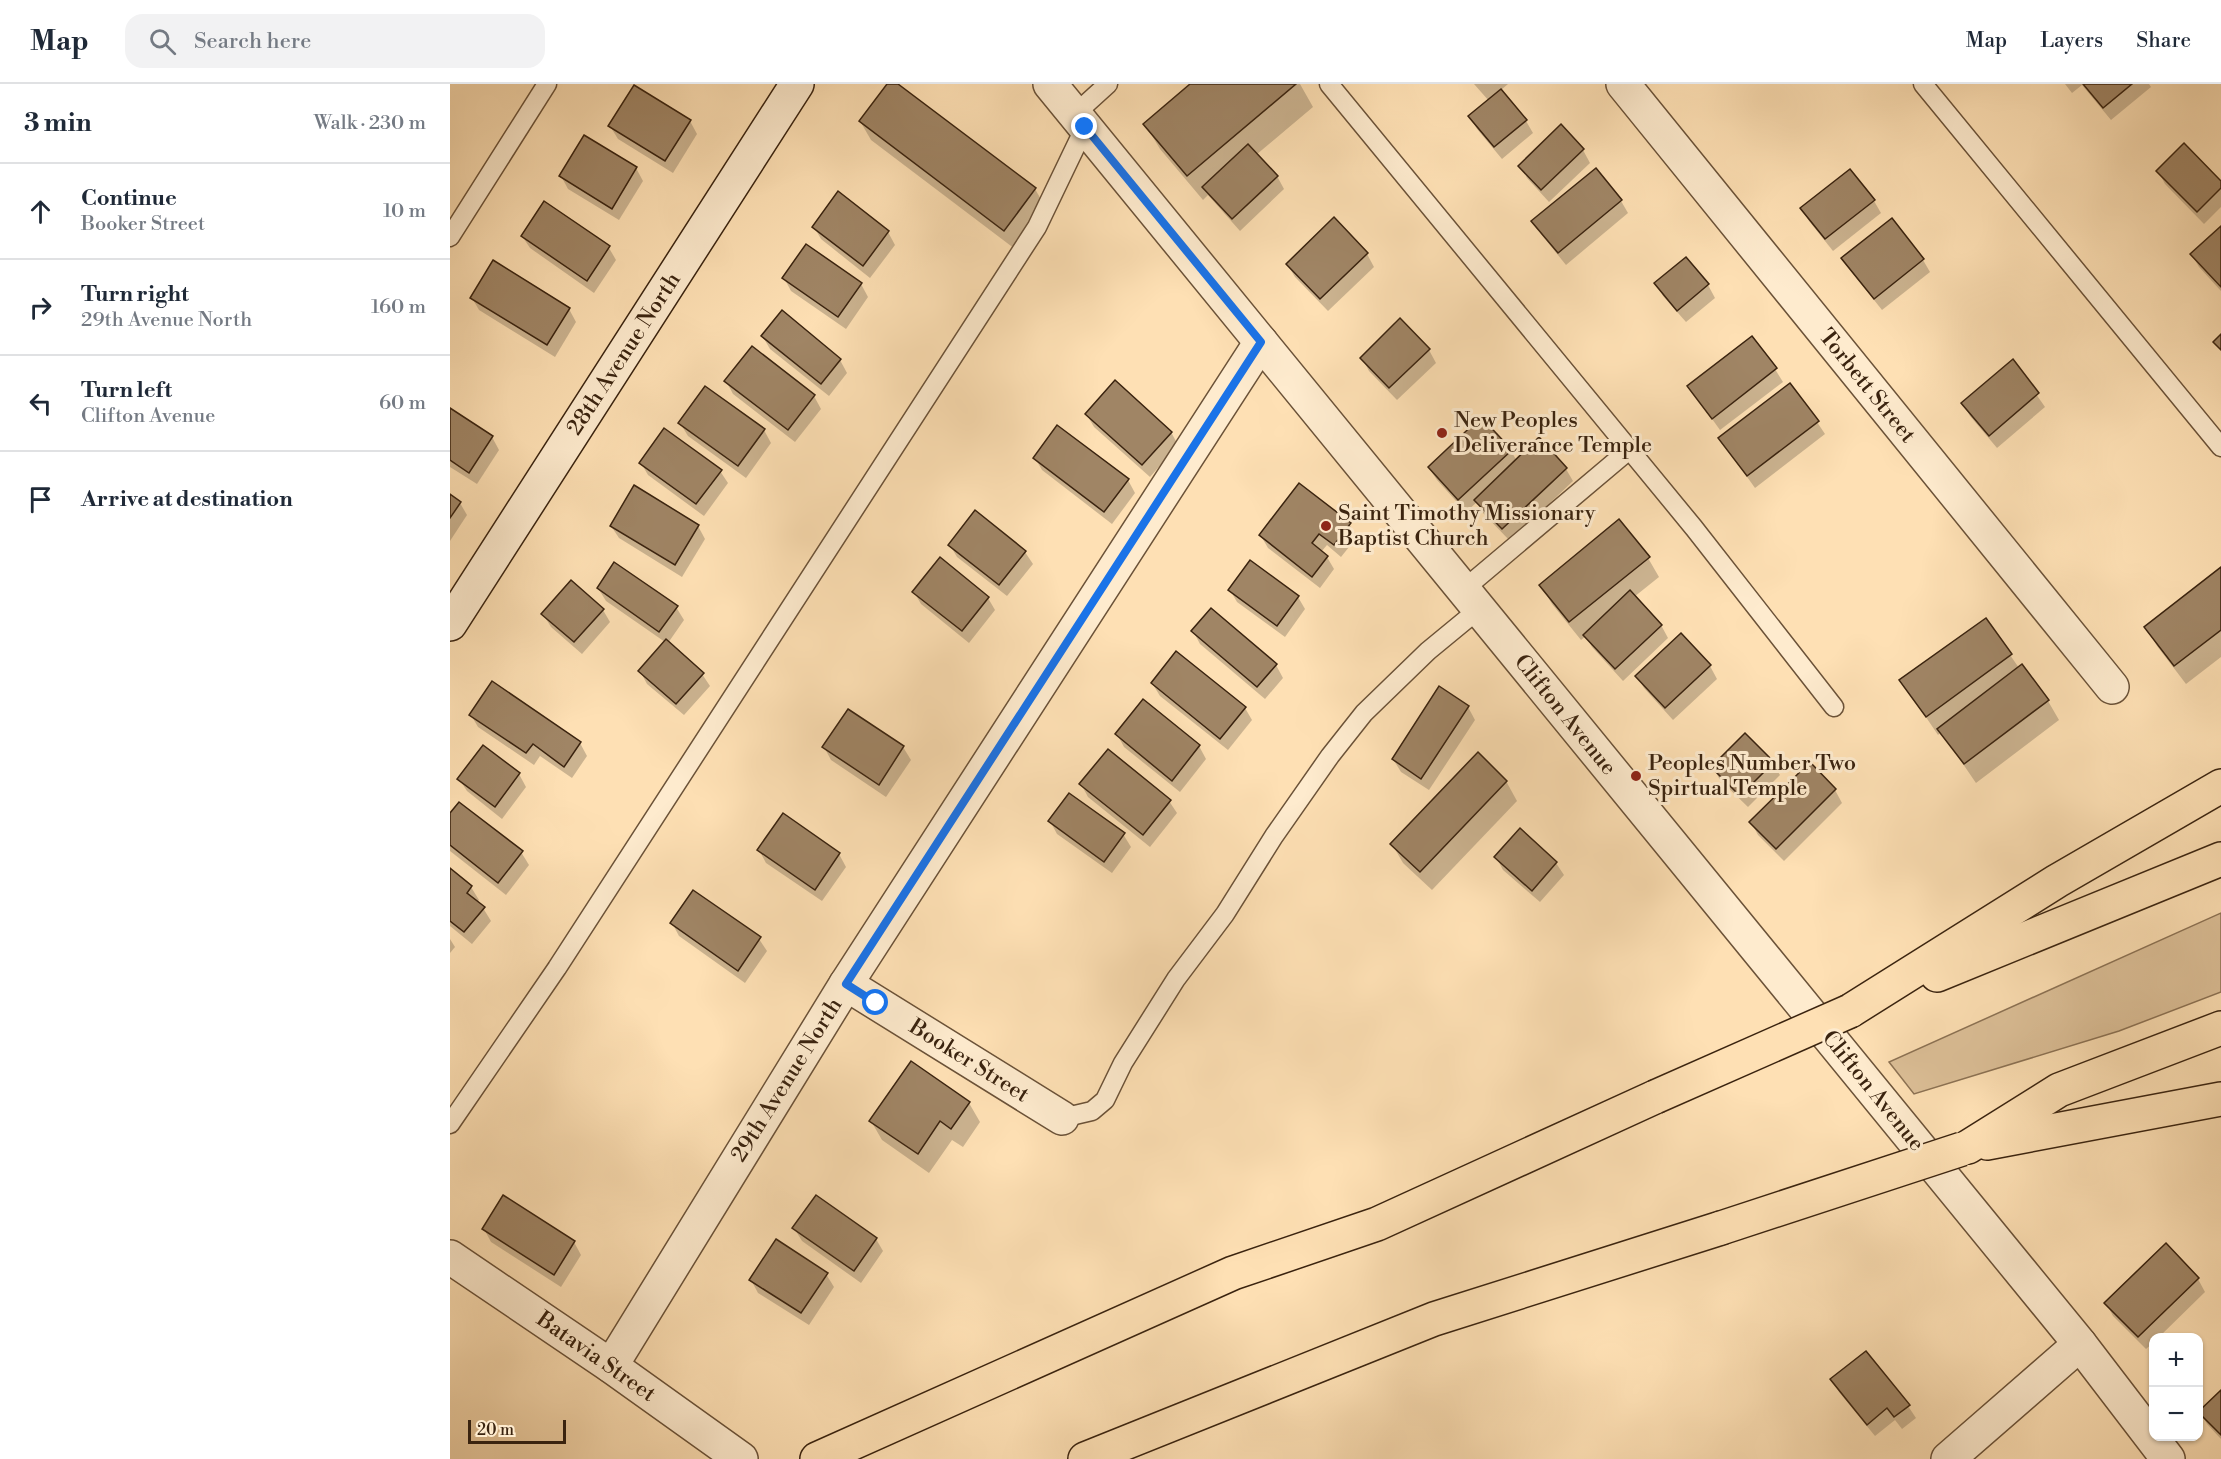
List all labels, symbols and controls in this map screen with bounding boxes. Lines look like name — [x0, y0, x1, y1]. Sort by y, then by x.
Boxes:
search box — [125, 14, 545, 68]
text: Map — [30, 24, 89, 59]
icon: search — [146, 25, 179, 58]
text: Search here — [194, 28, 311, 55]
text: Map — [1966, 28, 2007, 54]
text: Layers — [2040, 28, 2103, 54]
text: Share — [2136, 28, 2191, 54]
text: 3 min — [24, 107, 92, 139]
text: Walk · 230 m — [314, 111, 426, 136]
route end — [1071, 113, 1097, 139]
text: Continue — [81, 185, 177, 212]
icon: ahead — [24, 195, 57, 228]
text: 10 m — [383, 199, 426, 224]
text: Booker Street — [81, 212, 205, 237]
street label: 28th Avenue North — [561, 268, 687, 440]
text: Turn right — [81, 281, 189, 308]
icon: right — [24, 291, 57, 324]
text: 160 m — [371, 295, 426, 320]
text: 29th Avenue North — [81, 308, 252, 333]
street label: Torbett Street — [1813, 324, 1921, 449]
text: Turn left — [81, 377, 172, 404]
icon: left — [24, 387, 57, 420]
text: 60 m — [379, 391, 426, 416]
text: Clifton Avenue — [81, 404, 215, 429]
place label: New Peoples Deliverance Temple — [1454, 407, 1652, 459]
marker: New Peoples Deliverance Temple — [1435, 426, 1449, 440]
icon: arrive — [24, 483, 57, 516]
text: Arrive at destination — [81, 486, 293, 513]
place label: Saint Timothy Missionary Baptist Church — [1337, 500, 1596, 552]
marker: Saint Timothy Missionary Baptist Church — [1319, 519, 1333, 533]
street label: Clifton Avenue — [1508, 649, 1622, 781]
place label: Peoples Number Two Spirtual Temple — [1648, 750, 1856, 802]
marker: Peoples Number Two Spirtual Temple — [1629, 769, 1643, 783]
route start — [862, 989, 888, 1015]
street label: 29th Avenue North — [726, 993, 848, 1167]
street label: Booker Street — [903, 1013, 1034, 1109]
street label: Clifton Avenue — [1816, 1025, 1930, 1157]
street label: Batavia Street — [530, 1305, 661, 1408]
map controls — [2149, 1333, 2203, 1441]
button: + — [2149, 1333, 2203, 1387]
button: − — [2149, 1387, 2203, 1441]
scale bar — [468, 1417, 566, 1444]
text: 20 m — [477, 1420, 514, 1440]

